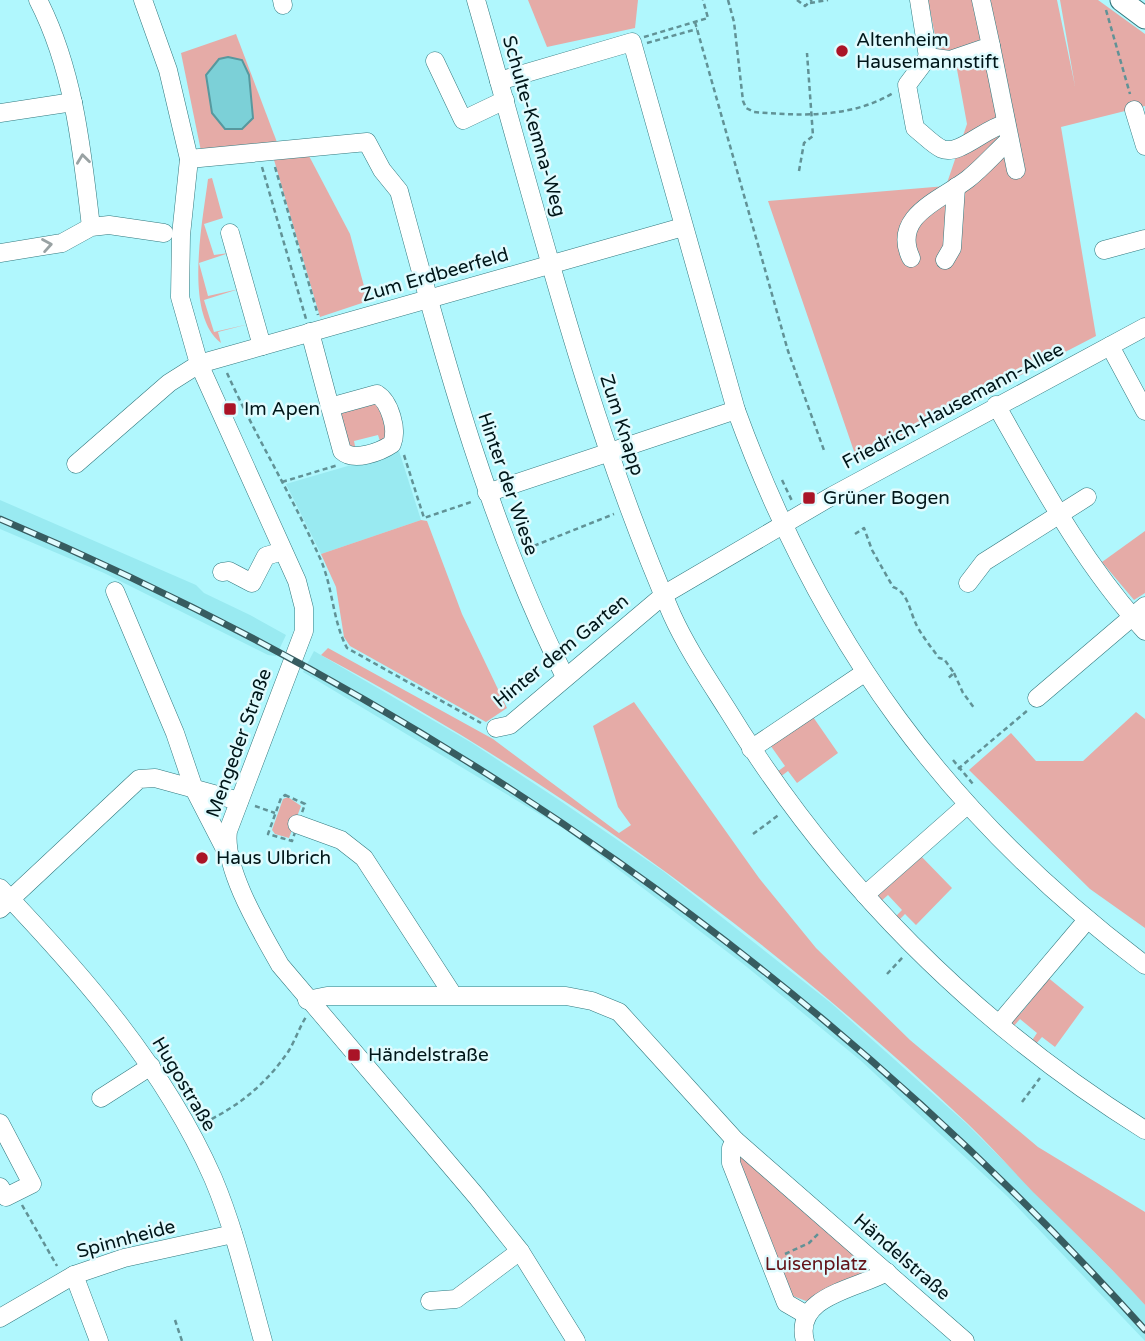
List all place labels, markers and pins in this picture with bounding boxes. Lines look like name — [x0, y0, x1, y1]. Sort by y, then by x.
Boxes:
place label: Altenheim Hausemannstift — [856, 29, 999, 73]
marker: Altenheim Hausemannstift — [834, 43, 850, 59]
place label: Im Apen — [244, 398, 320, 420]
marker: Im Apen — [222, 401, 238, 417]
place label: Grüner Bogen — [823, 487, 950, 509]
marker: Grüner Bogen — [801, 490, 817, 506]
place label: Haus Ulbrich — [216, 847, 331, 869]
marker: Haus Ulbrich — [194, 850, 210, 866]
place label: Händelstraße — [368, 1044, 489, 1066]
marker: Händelstraße — [346, 1047, 362, 1063]

